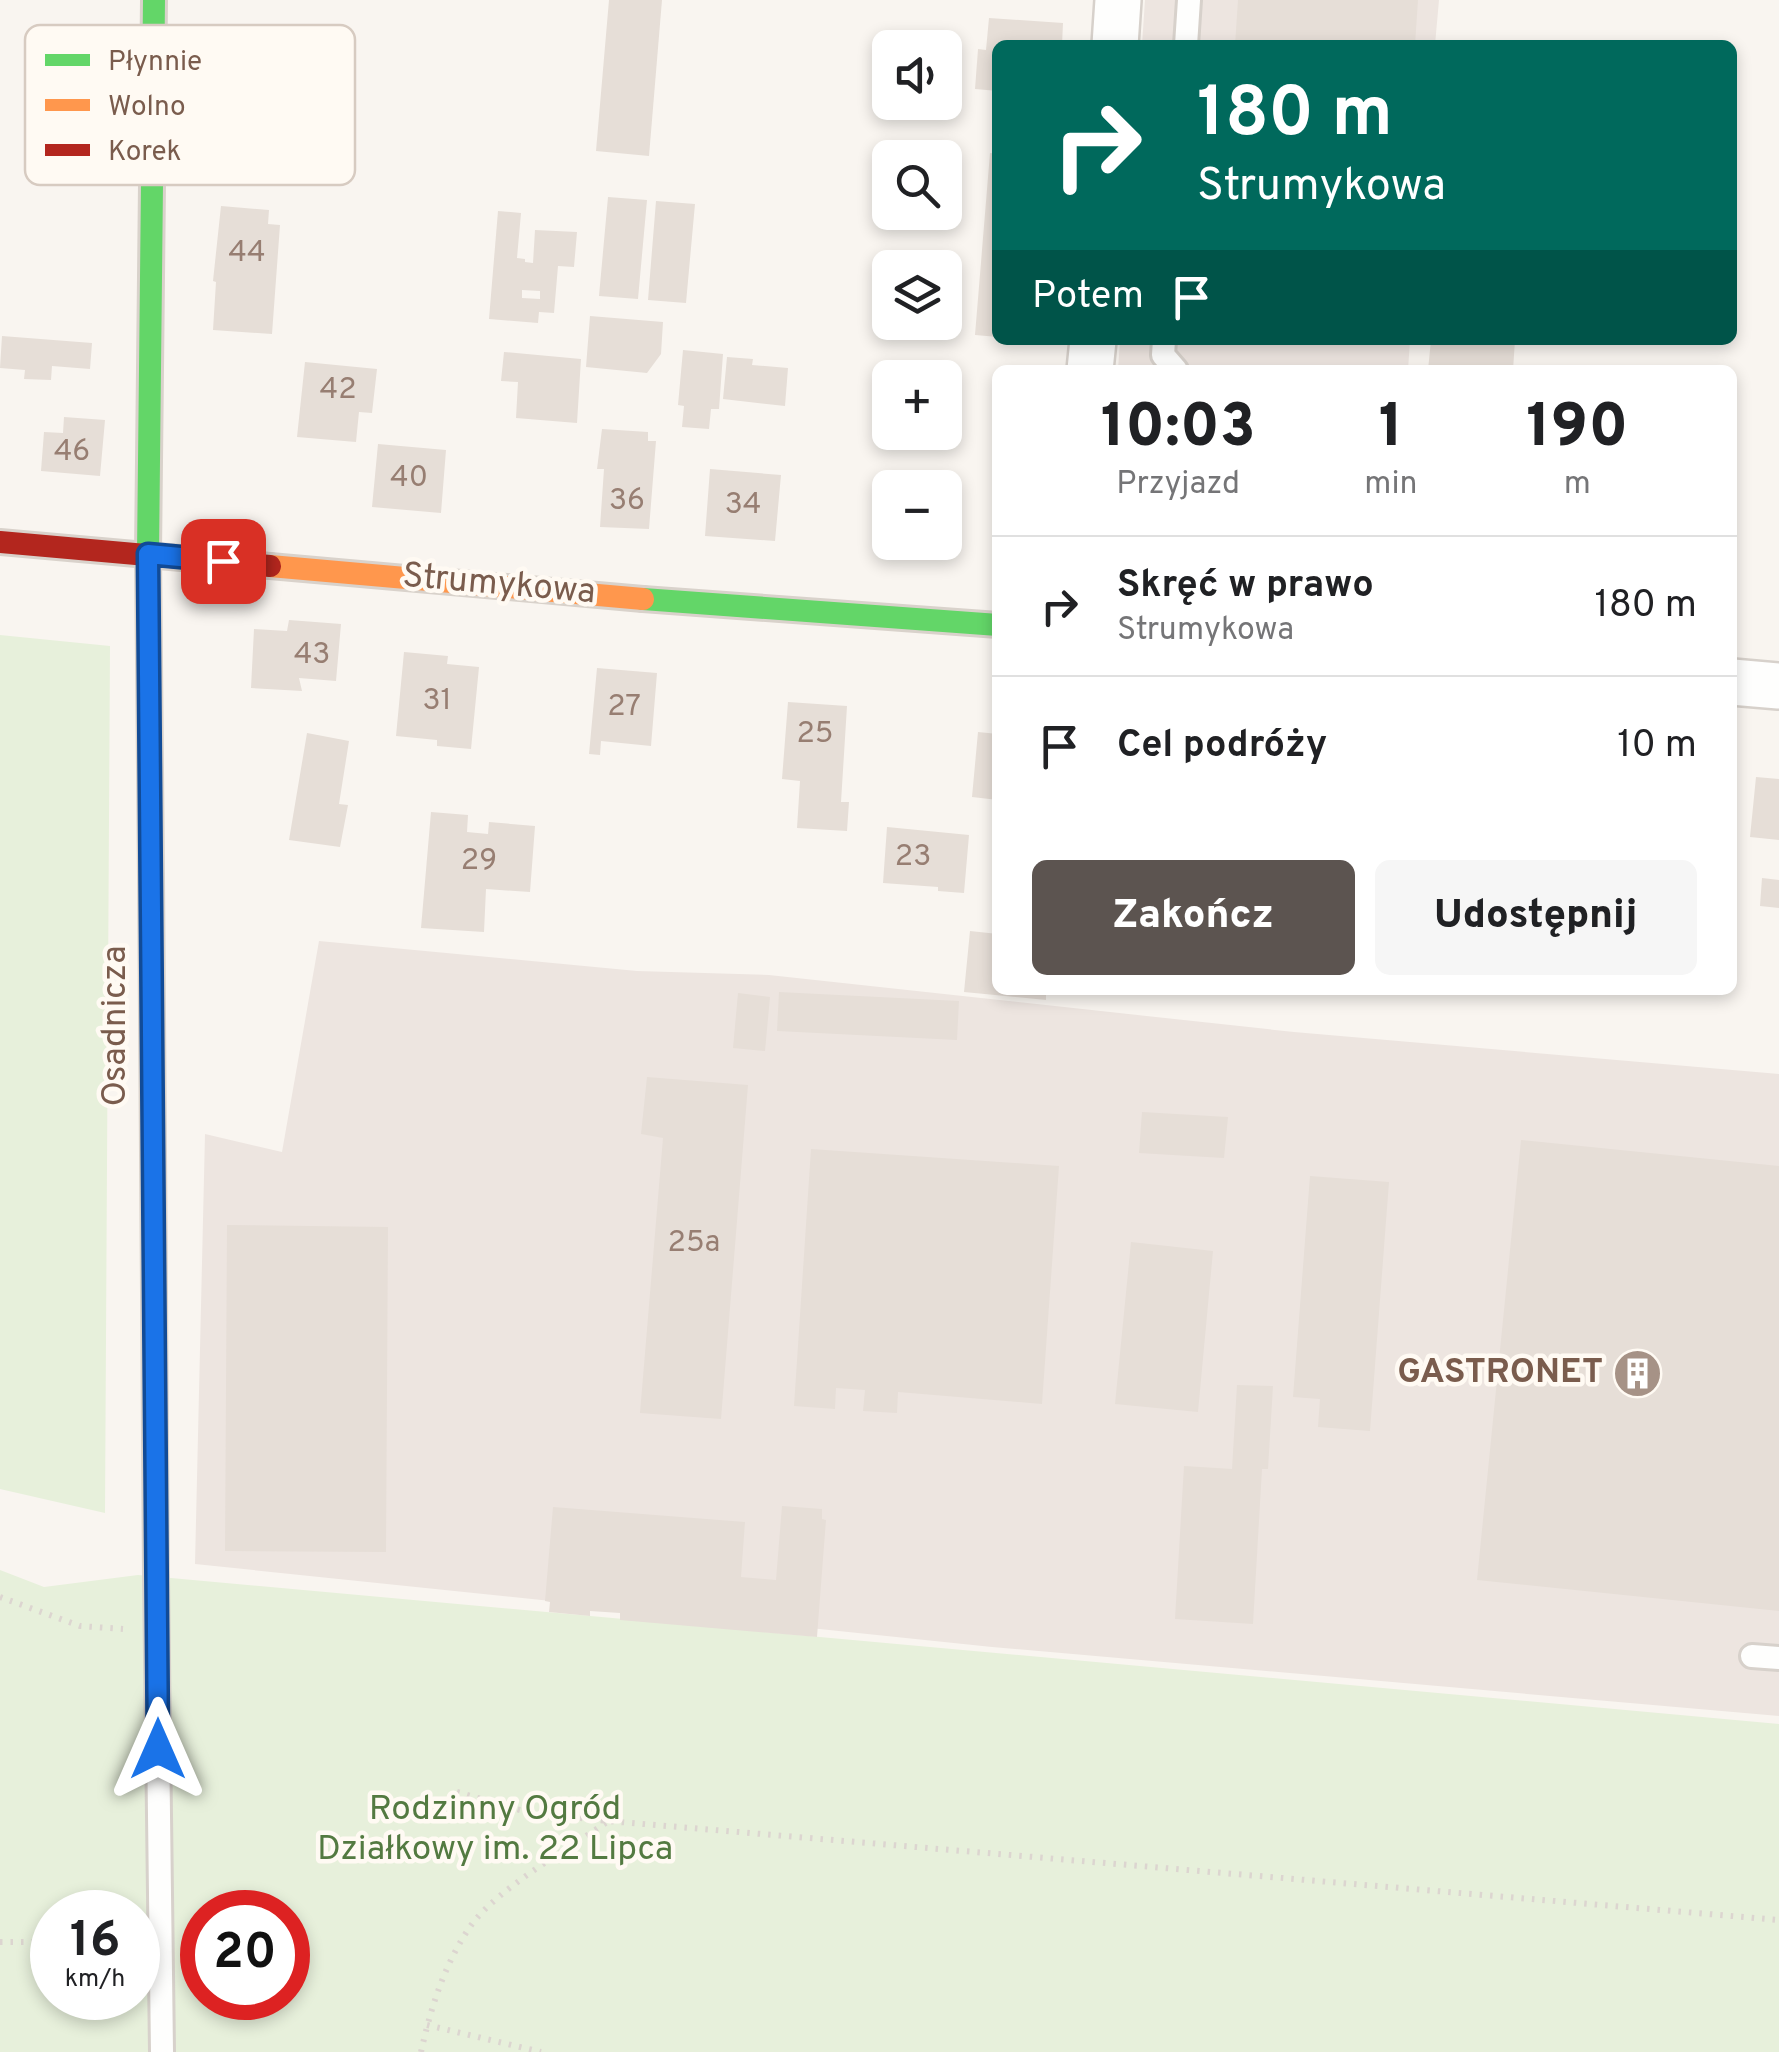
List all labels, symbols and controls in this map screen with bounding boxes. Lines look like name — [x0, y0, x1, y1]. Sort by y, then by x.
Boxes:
legend — [25, 25, 355, 185]
map controls — [872, 30, 962, 560]
button: sound — [872, 30, 962, 120]
text: Płynnie — [108, 45, 202, 81]
text: 180 m — [1197, 72, 1393, 161]
icon: right — [1032, 80, 1162, 210]
text: Wolno — [108, 90, 186, 126]
text: Korek — [108, 135, 181, 171]
button: search — [872, 140, 962, 230]
text: Strumykowa — [1197, 159, 1446, 216]
house number: 44 — [228, 235, 266, 272]
button: layers — [872, 250, 962, 340]
icon: arrive — [1164, 270, 1219, 325]
text: Potem — [1032, 273, 1144, 322]
button: + — [872, 360, 962, 450]
house number: 42 — [320, 372, 357, 409]
text: 10:03 — [1101, 392, 1256, 468]
text: 1 — [1379, 392, 1403, 468]
text: 190 — [1526, 392, 1628, 468]
house number: 46 — [54, 434, 90, 471]
house number: 40 — [390, 460, 428, 497]
text: Przyjazd — [1116, 465, 1240, 505]
text: min — [1364, 465, 1418, 505]
text: m — [1564, 465, 1591, 505]
button: − — [872, 470, 962, 560]
house number: 36 — [609, 483, 645, 520]
house number: 34 — [725, 487, 761, 524]
pin — [181, 519, 266, 604]
icon: arrive — [196, 534, 251, 589]
street label: Strumykowa — [401, 555, 597, 615]
text: Skręć w prawo — [1117, 562, 1374, 611]
icon: right — [1032, 579, 1087, 634]
text: 180 m — [1594, 582, 1697, 631]
text: Strumykowa — [1117, 611, 1294, 651]
house number: 43 — [294, 637, 330, 674]
house number: 31 — [422, 683, 452, 720]
house number: 27 — [607, 689, 641, 726]
house number: 25 — [797, 716, 834, 753]
icon: arrive — [1032, 719, 1087, 774]
text: Cel podróży — [1117, 722, 1327, 771]
text: 10 m — [1617, 722, 1697, 771]
house number: 23 — [895, 839, 931, 876]
house number: 29 — [461, 843, 497, 880]
button: Zakończ — [1032, 860, 1355, 975]
button: Udostępnij — [1375, 860, 1697, 975]
street label: Osadnicza — [94, 945, 138, 1107]
house number: 25a — [668, 1225, 720, 1262]
building icon: GASTRONET — [1612, 1347, 1664, 1399]
place label: GASTRONET — [1397, 1351, 1603, 1395]
position arrow — [106, 1697, 210, 1801]
park label: Rodzinny Ogród Działkowy im. 22 Lipca — [317, 1788, 673, 1872]
speed limit sign: 20 — [180, 1890, 310, 2020]
text: 16 — [70, 1911, 120, 1974]
text: km/h — [65, 1964, 125, 1996]

